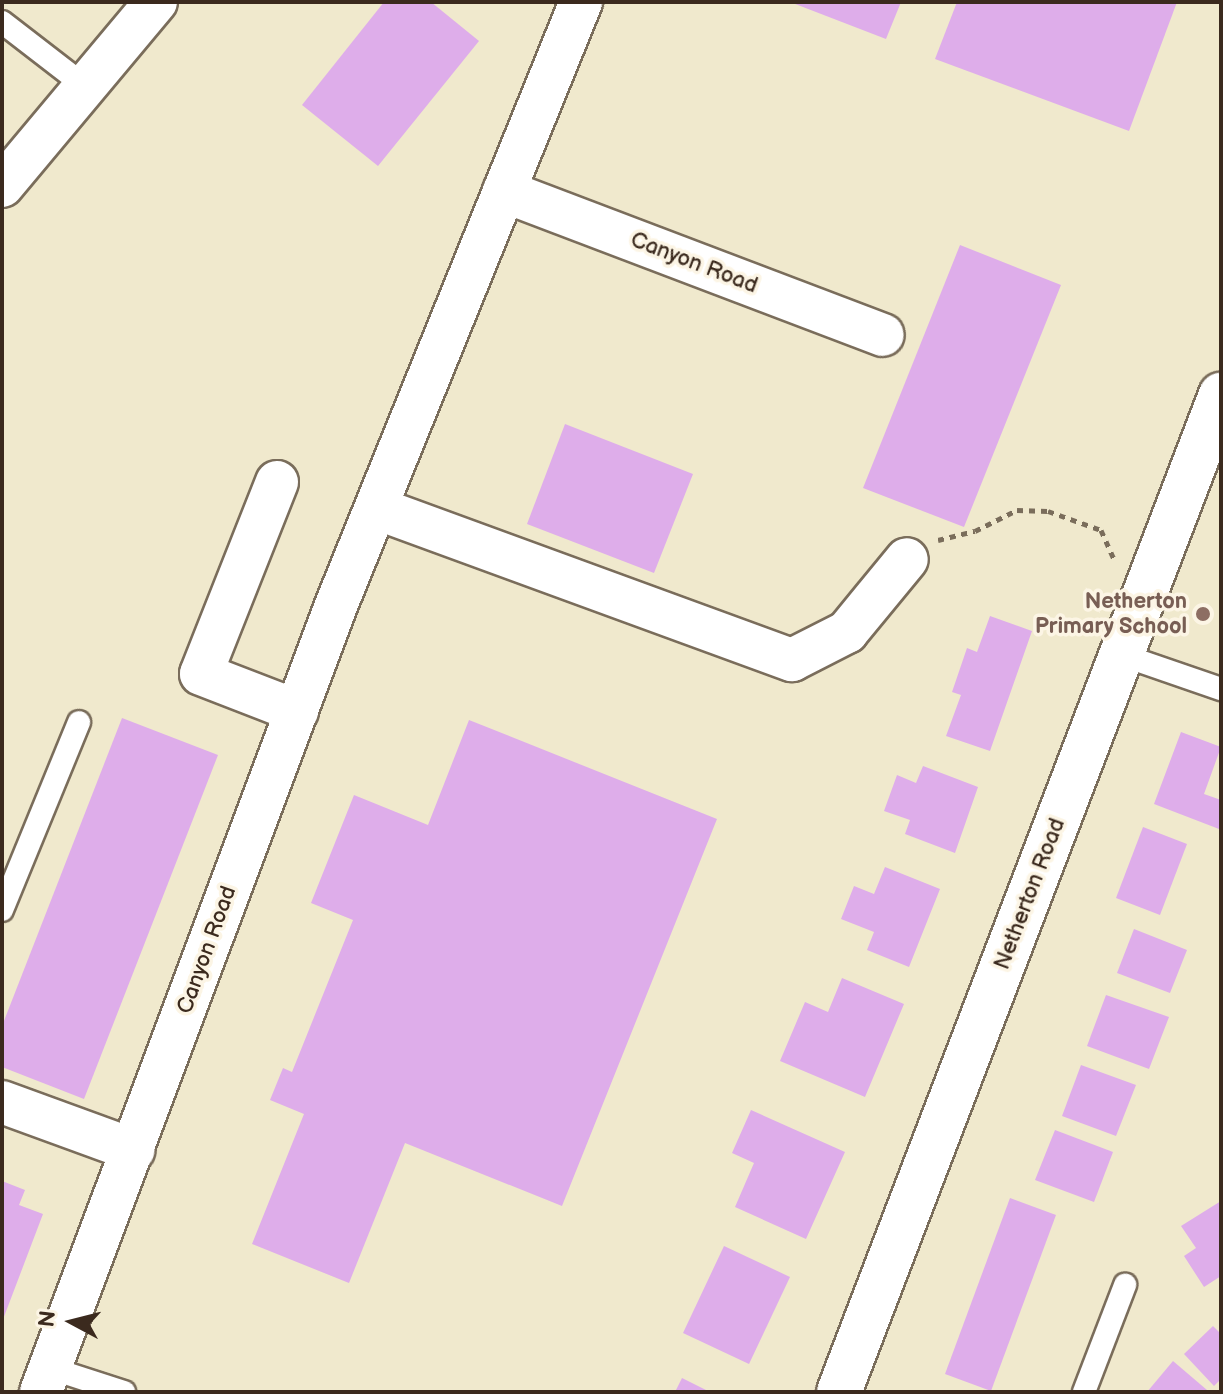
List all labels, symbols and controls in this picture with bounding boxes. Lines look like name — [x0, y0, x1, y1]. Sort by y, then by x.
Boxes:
street label: Canyon Road — [627, 227, 761, 299]
place label: Netherton Primary School — [1034, 588, 1187, 640]
marker: Netherton Primary School — [1194, 605, 1212, 623]
street label: Netherton Road — [989, 815, 1071, 973]
street label: Canyon Road — [172, 883, 242, 1017]
north arrow — [32, 1282, 112, 1362]
text: N — [33, 1309, 62, 1329]

